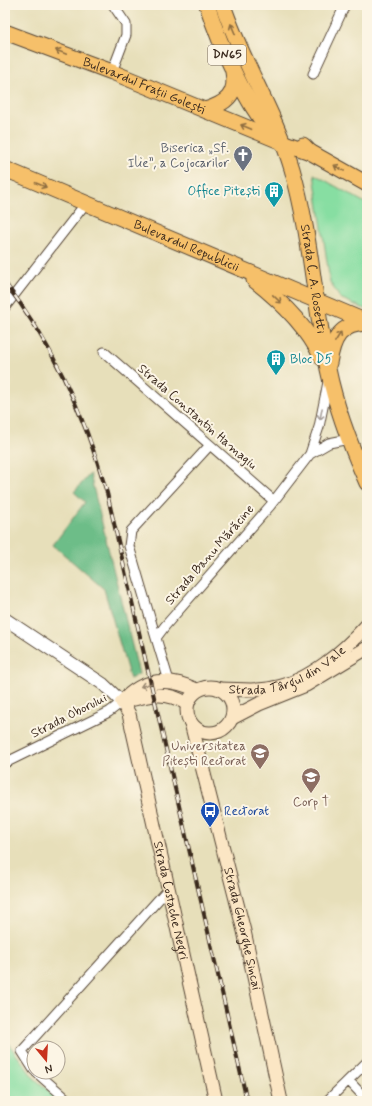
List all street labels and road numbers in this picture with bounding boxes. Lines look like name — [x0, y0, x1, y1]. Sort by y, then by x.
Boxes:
road number: DN65 — [208, 45, 246, 65]
street label: Bulevardul Frații Golești — [80, 53, 208, 118]
street label: Bulevardul Republicii — [131, 216, 242, 276]
street label: Strada C. A. Rosetti — [296, 223, 330, 335]
street label: Strada Constantin Hamagiu — [134, 360, 260, 474]
street label: Strada Banu Mărăcine — [162, 501, 258, 609]
street label: Strada Târgul din Vale — [228, 642, 349, 699]
street label: Strada Oborului — [28, 689, 110, 742]
street label: Strada Costache Negri — [149, 839, 192, 961]
street label: Strada Gheorghe Șincai — [220, 865, 265, 992]

